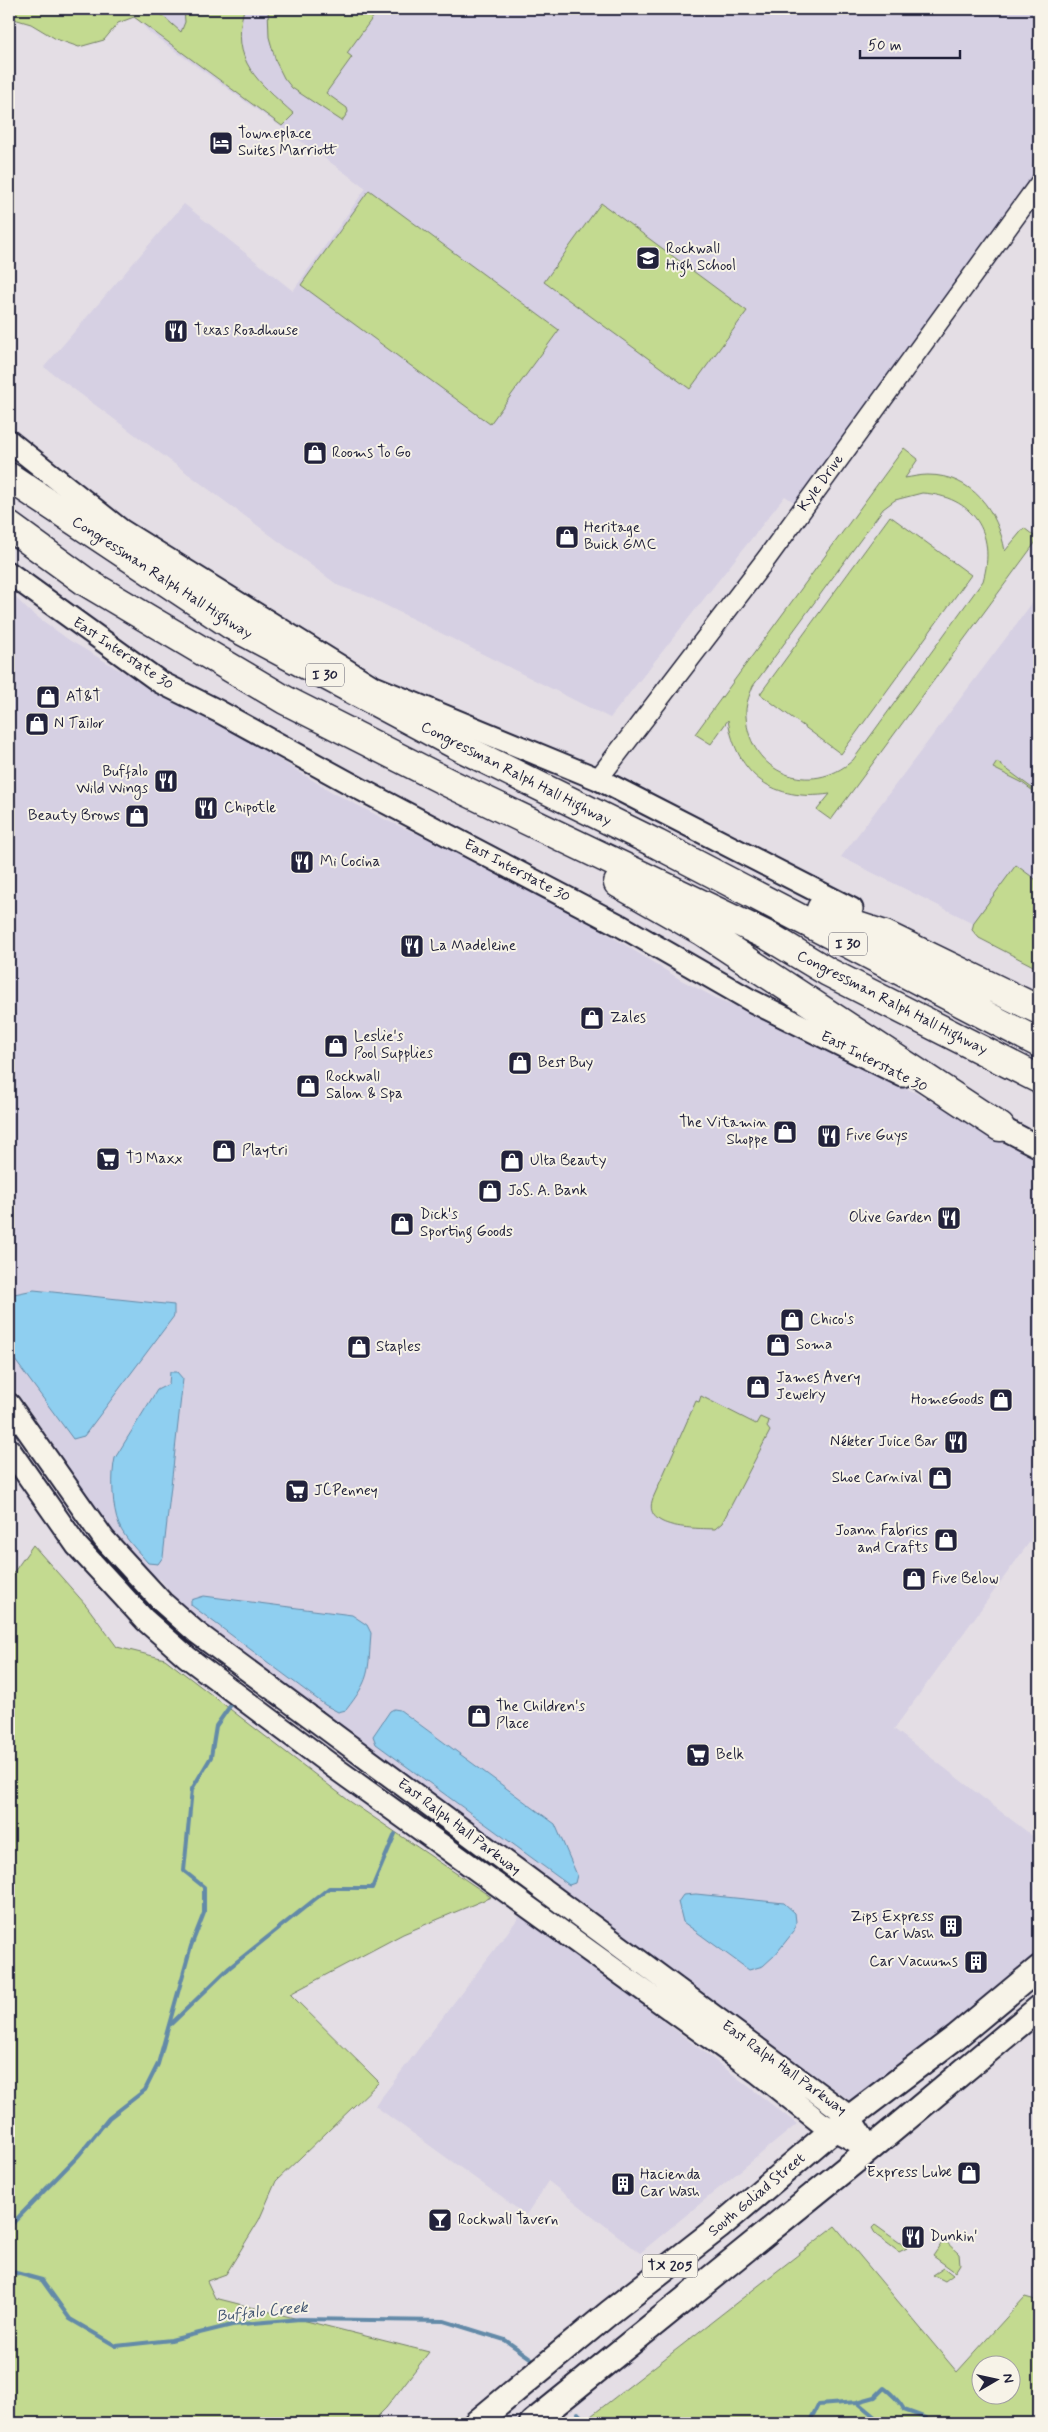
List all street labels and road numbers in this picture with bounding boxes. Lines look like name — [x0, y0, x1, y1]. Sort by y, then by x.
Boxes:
street label: Kyle Drive — [793, 450, 849, 516]
street label: Congressman Ralph Hall Highway — [67, 512, 256, 645]
street label: East Interstate 30 — [69, 613, 177, 695]
road number: I 30 — [306, 664, 344, 686]
street label: Congressman Ralph Hall Highway — [417, 717, 615, 832]
street label: East Interstate 30 — [460, 835, 574, 907]
road number: I 30 — [829, 932, 867, 956]
street label: Congressman Ralph Hall Highway — [793, 946, 991, 1061]
street label: East Interstate 30 — [817, 1026, 931, 1098]
street label: East Ralph Hall Parkway — [393, 1774, 525, 1880]
street label: East Ralph Hall Parkway — [718, 2016, 851, 2120]
street label: South Goliad Street — [704, 2148, 810, 2241]
road number: TX 205 — [642, 2254, 698, 2278]

